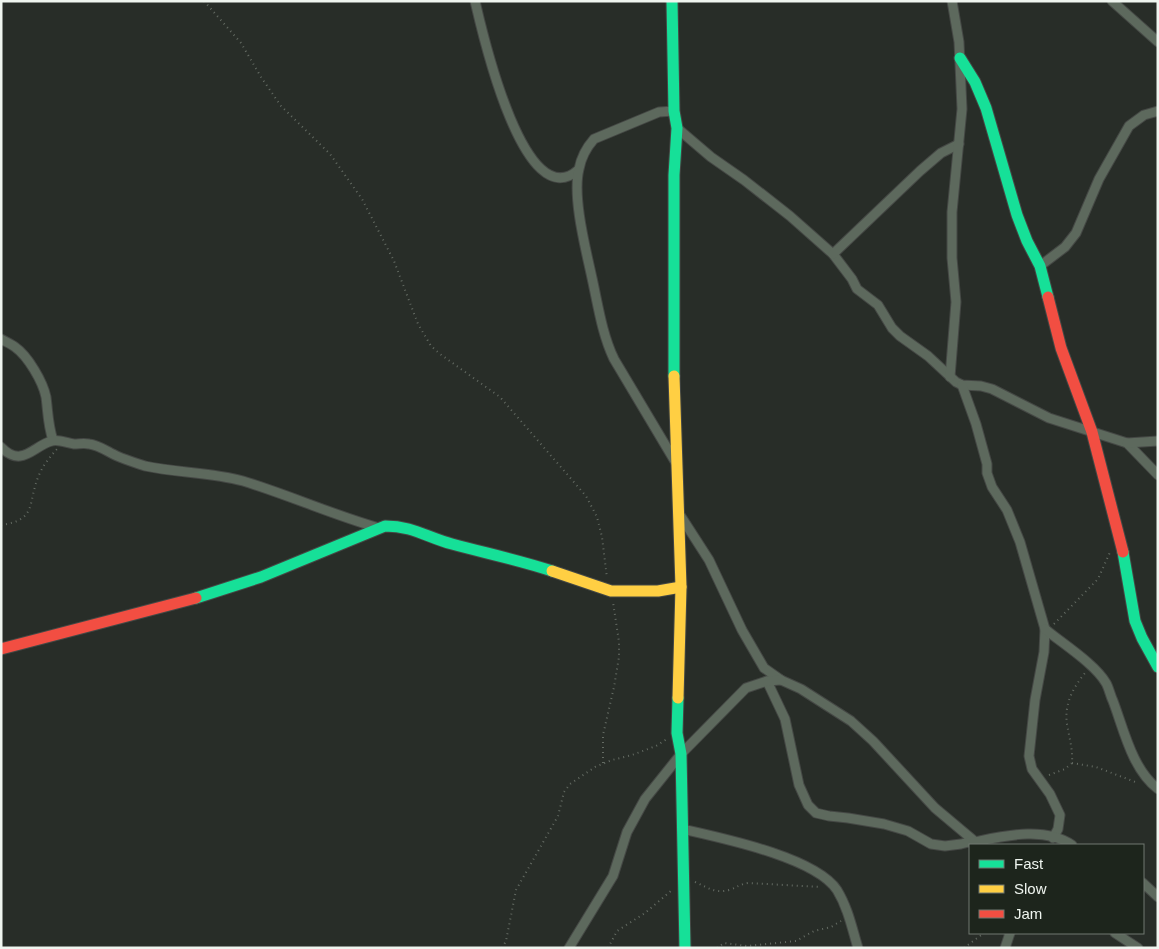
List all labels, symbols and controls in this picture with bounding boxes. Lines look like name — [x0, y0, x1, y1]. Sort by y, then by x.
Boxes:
legend — [969, 844, 1144, 934]
text: Fast — [1014, 855, 1044, 872]
text: Slow — [1014, 880, 1047, 897]
text: Jam — [1014, 905, 1042, 922]

